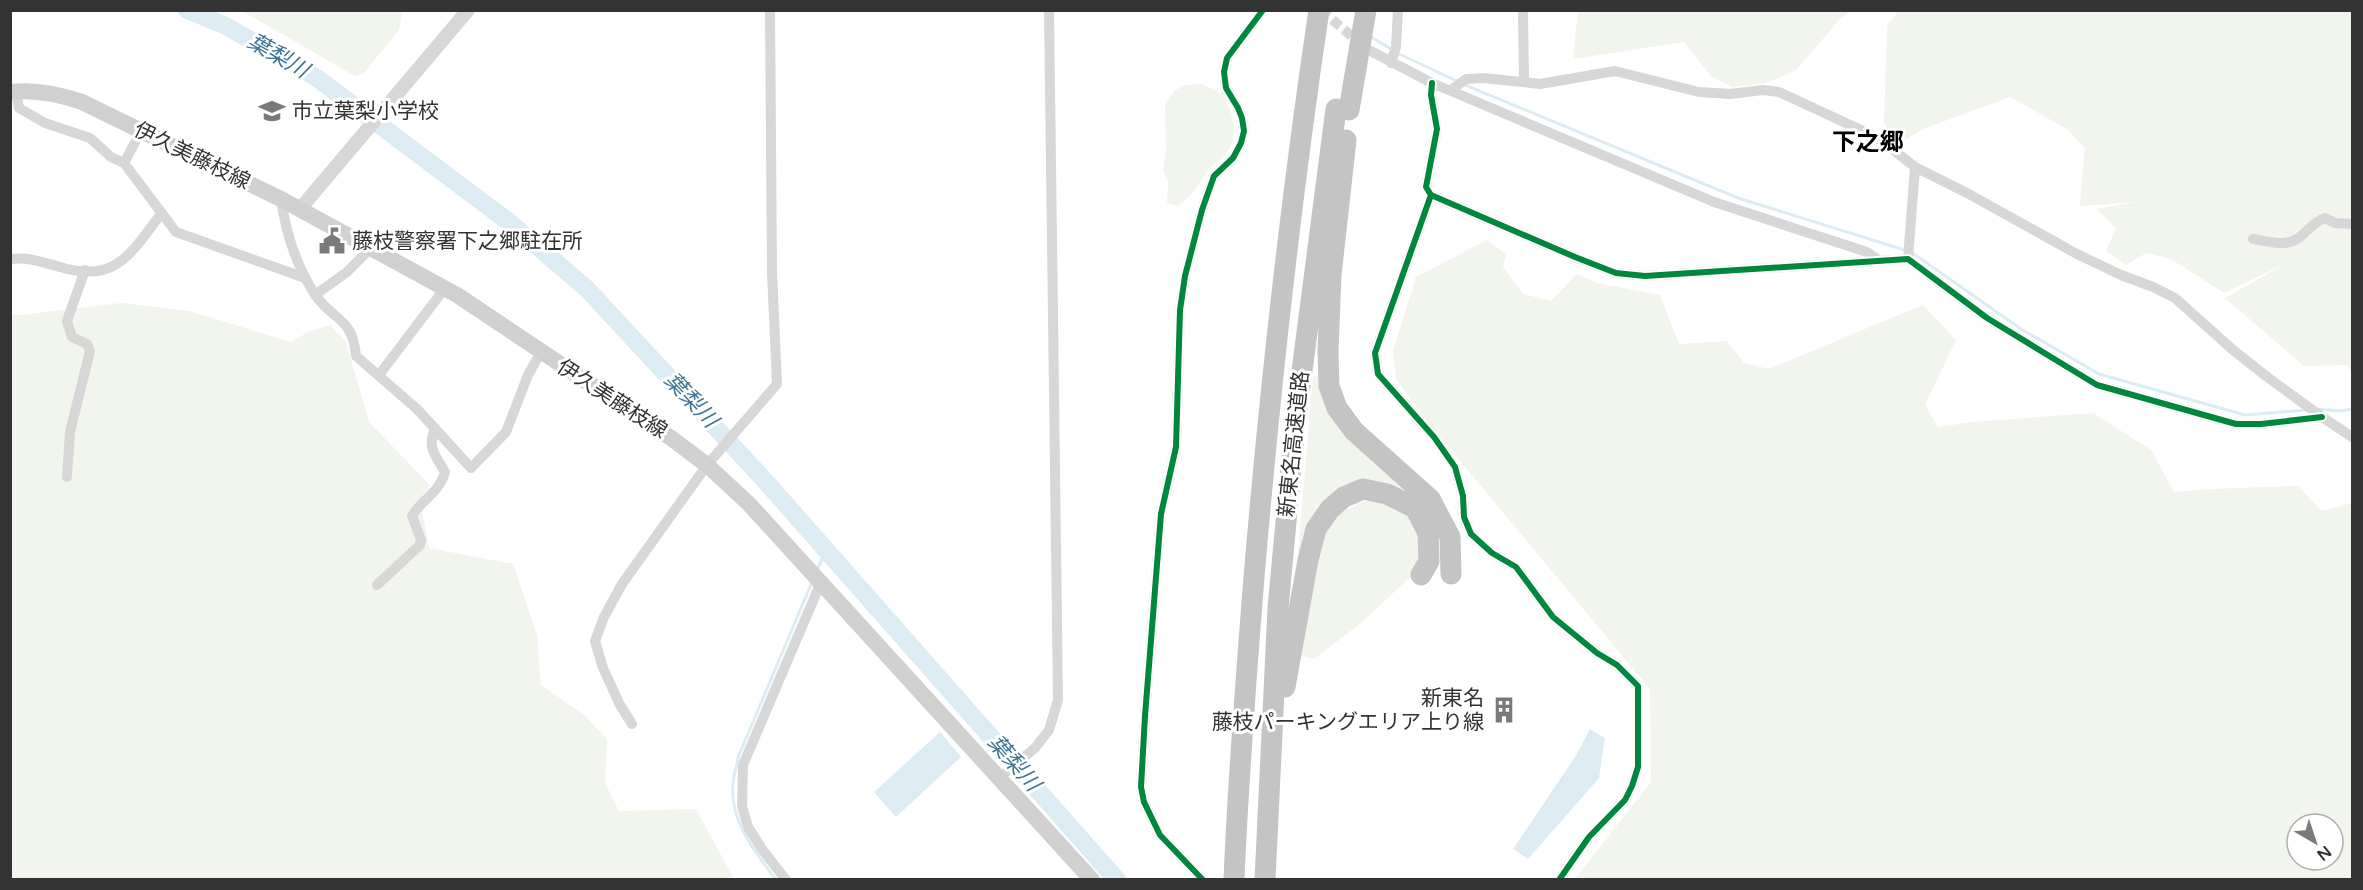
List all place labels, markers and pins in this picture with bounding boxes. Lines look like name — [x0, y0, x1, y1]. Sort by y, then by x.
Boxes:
school or university icon: 市立葉梨小学校 — [257, 96, 287, 126]
place label: 市立葉梨小学校 — [292, 99, 439, 124]
public building icon: 藤枝警察署下之郷駐在所 — [317, 226, 347, 256]
place label: 藤枝警察署下之郷駐在所 — [352, 229, 583, 254]
place label: 新東名 藤枝パーキングエリア上り線 — [1212, 686, 1484, 735]
building icon: 新東名 藤枝パーキングエリア上り線 — [1489, 695, 1519, 725]

